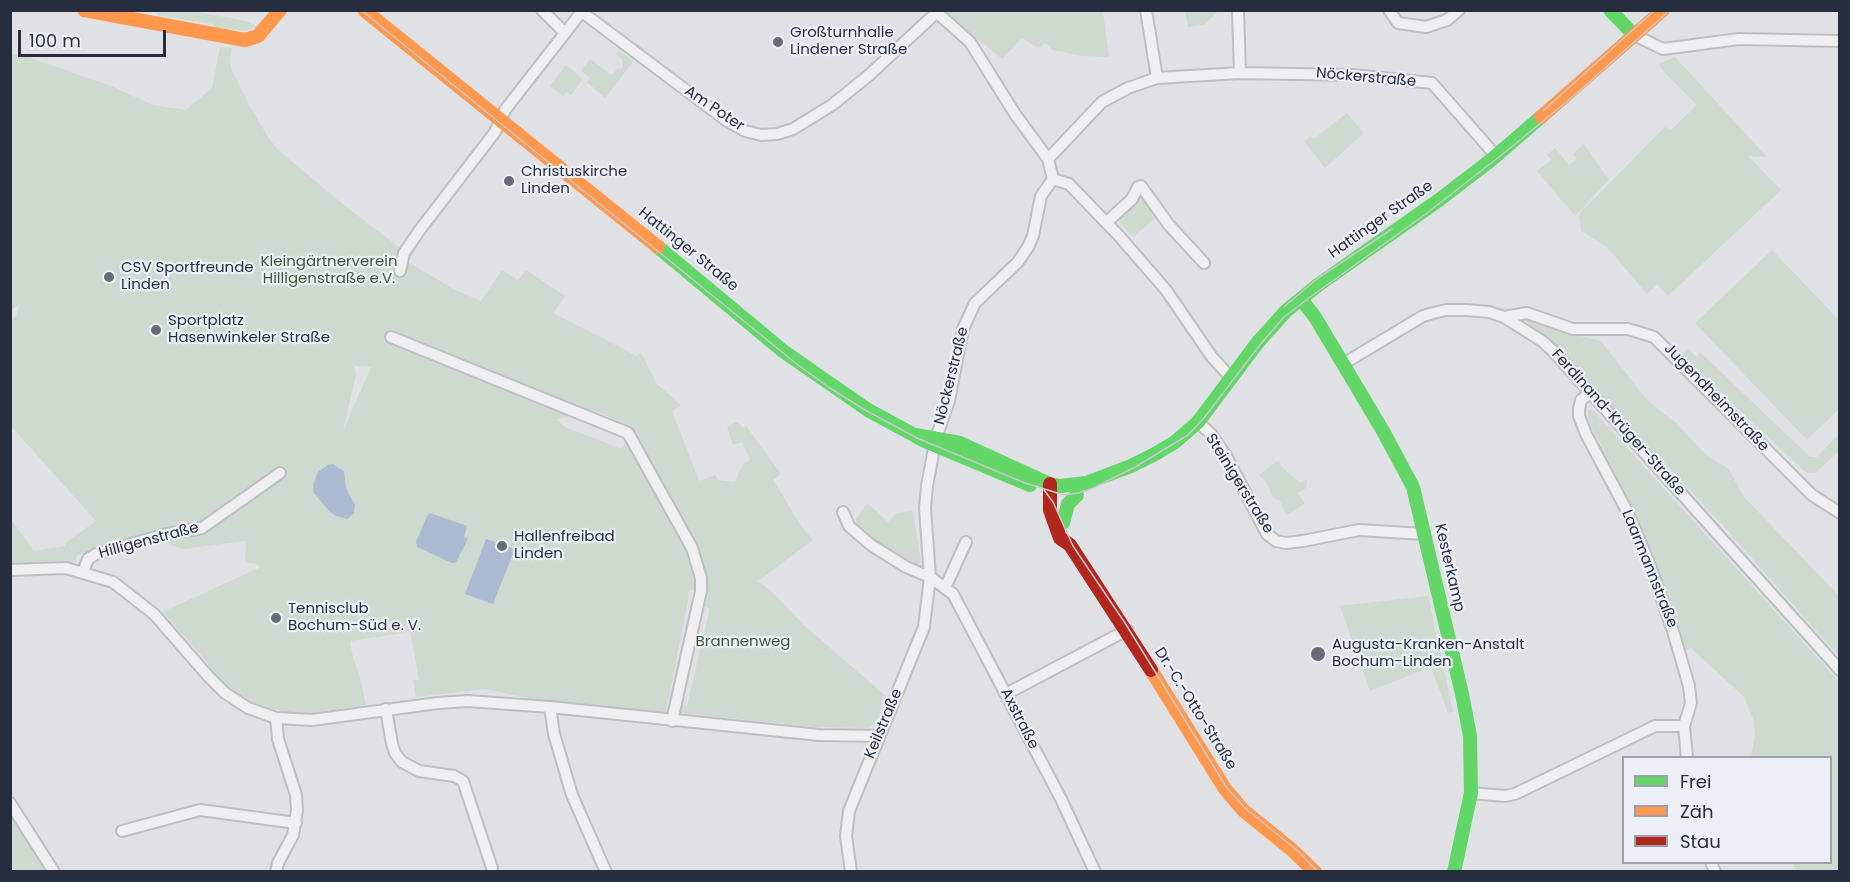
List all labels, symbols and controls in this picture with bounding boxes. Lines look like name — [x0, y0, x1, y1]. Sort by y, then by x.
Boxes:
scale bar — [21, 18, 170, 56]
place label: Großturnhalle Lindener Straße — [790, 24, 907, 59]
text: 100 m — [29, 28, 81, 53]
marker: Großturnhalle Lindener Straße — [771, 35, 785, 49]
street label: Nöckerstraße — [1315, 65, 1417, 91]
street label: Am Poter — [681, 82, 747, 136]
place label: Christuskirche Linden — [521, 163, 627, 198]
marker: Christuskirche Linden — [502, 174, 516, 188]
street label: Hattinger Straße — [1325, 177, 1437, 263]
street label: Hattinger Straße — [634, 204, 742, 296]
park label: Kleingärtnerverein Hilligenstraße e.V. — [261, 253, 397, 288]
place label: CSV Sportfreunde Linden — [121, 259, 254, 294]
marker: CSV Sportfreunde Linden — [102, 270, 116, 284]
place label: Sportplatz Hasenwinkeler Straße — [168, 312, 330, 347]
marker: Sportplatz Hasenwinkeler Straße — [149, 323, 163, 337]
street label: Nöckerstraße — [931, 325, 973, 427]
street label: Jugendheimstraße — [1660, 340, 1772, 456]
street label: Ferdinand-Krüger-Straße — [1547, 346, 1689, 500]
street label: Steinigerstraße — [1201, 431, 1277, 537]
street label: Laarmannstraße — [1617, 507, 1681, 631]
street label: Hilligenstraße — [97, 519, 201, 563]
street label: Kesterkamp — [1430, 522, 1468, 614]
place label: Hallenfreibad Linden — [514, 528, 615, 563]
marker: Hallenfreibad Linden — [495, 539, 509, 553]
place label: Tennisclub Bochum-Süd e. V. — [288, 600, 421, 635]
marker: Tennisclub Bochum-Süd e. V. — [269, 611, 283, 625]
park label: Brannenweg — [696, 633, 790, 651]
place label: Augusta-Kranken-Anstalt Bochum-Linden — [1332, 636, 1525, 671]
street label: Dr.-C.-Otto-Straße — [1150, 645, 1240, 773]
marker: Augusta-Kranken-Anstalt Bochum-Linden — [1309, 645, 1327, 663]
street label: Keilstraße — [861, 686, 907, 762]
street label: Axstraße — [996, 686, 1042, 752]
legend — [1622, 756, 1832, 864]
text: Frei — [1680, 769, 1711, 794]
text: Zäh — [1680, 799, 1713, 824]
text: Stau — [1680, 829, 1721, 854]

